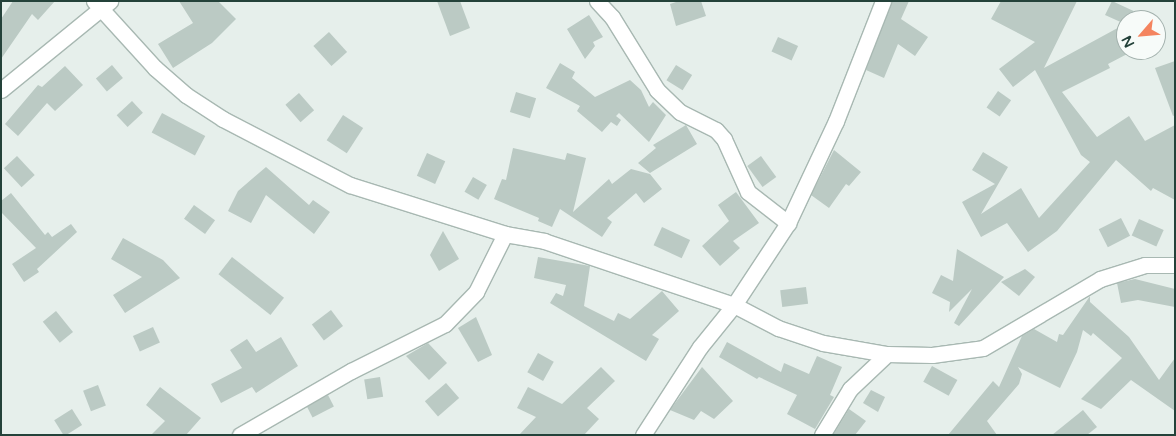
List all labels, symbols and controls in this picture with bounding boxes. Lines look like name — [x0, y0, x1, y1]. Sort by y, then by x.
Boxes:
north arrow — [1116, 10, 1166, 60]
text: N — [1118, 33, 1138, 50]

